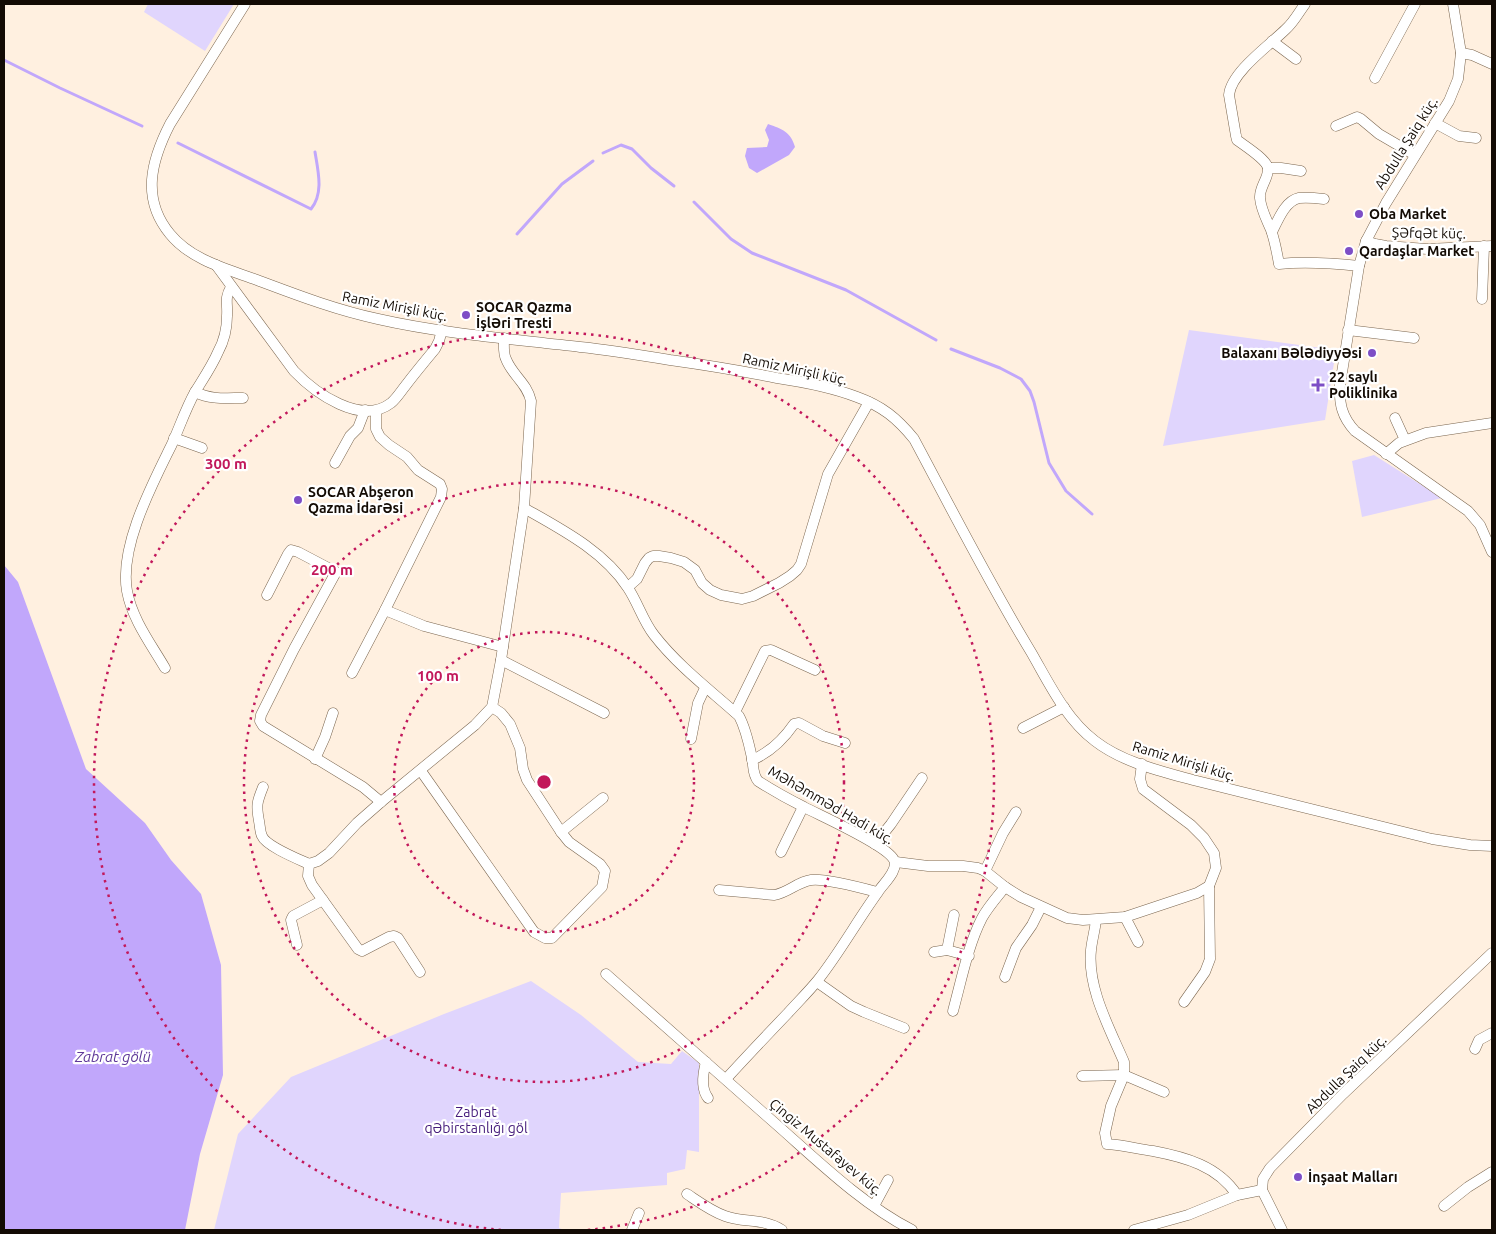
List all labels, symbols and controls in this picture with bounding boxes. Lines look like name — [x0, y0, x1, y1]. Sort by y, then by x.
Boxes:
street label: Abdulla Şaiq küç. — [1371, 94, 1441, 192]
place label: Oba Market — [1369, 206, 1447, 222]
marker: Oba Market — [1353, 208, 1365, 220]
street label: Şəfqət küç. — [1392, 224, 1466, 242]
place label: Qardaşlar Market — [1359, 243, 1474, 260]
marker: Qardaşlar Market — [1343, 245, 1355, 257]
street label: Ramiz Mirişli küç. — [341, 288, 449, 324]
place label: SOCAR Qazma İşləri Tresti — [476, 299, 572, 332]
marker: SOCAR Qazma İşləri Tresti — [460, 309, 472, 321]
place label: Balaxanı Bələdiyyəsi — [1221, 345, 1362, 361]
marker: Balaxanı Bələdiyyəsi — [1366, 347, 1378, 359]
street label: Ramiz Mirişli küç. — [741, 350, 849, 388]
place label: 22 saylı Poliklinika — [1329, 369, 1398, 401]
marker: 22 saylı Poliklinika — [1311, 378, 1325, 392]
text: 300 m — [205, 455, 247, 472]
place label: SOCAR Abşeron Qazma İdarəsi — [308, 484, 414, 516]
marker: SOCAR Abşeron Qazma İdarəsi — [292, 494, 304, 506]
text: 200 m — [311, 561, 353, 578]
text: 100 m — [417, 667, 459, 684]
street label: Ramiz Mirişli küç. — [1131, 738, 1237, 784]
street label: Məhəmməd Hadi küç. — [766, 763, 896, 847]
centre of rings — [535, 773, 553, 791]
street label: Abdulla Şaiq küç. — [1302, 1032, 1390, 1116]
water label: Zabrat gölü — [74, 1048, 151, 1065]
street label: Çingiz Mustafayev küç. — [766, 1095, 886, 1199]
park label: Zabrat qəbirstanlığı göl — [424, 1104, 528, 1136]
place label: İnşaat Malları — [1308, 1168, 1398, 1186]
marker: İnşaat Malları — [1292, 1171, 1304, 1183]

